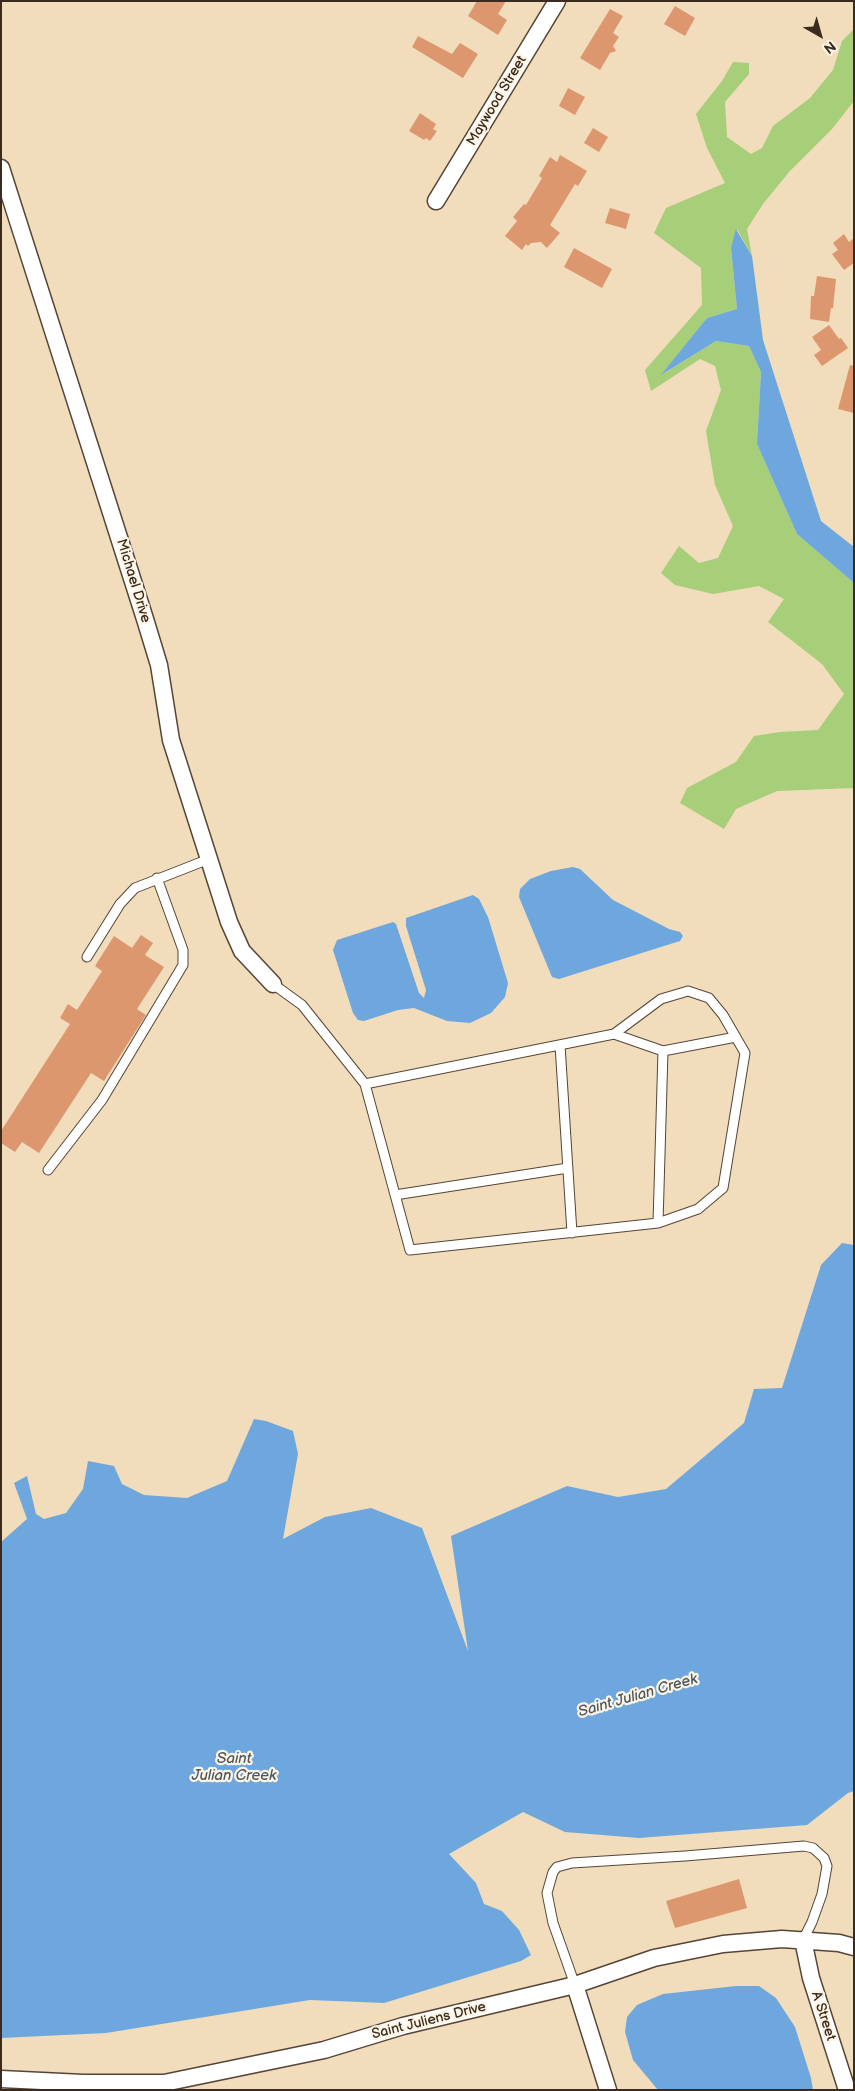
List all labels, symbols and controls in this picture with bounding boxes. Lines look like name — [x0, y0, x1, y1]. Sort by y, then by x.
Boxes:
north arrow — [795, 10, 845, 60]
text: N — [820, 37, 839, 57]
street label: Maywood Street — [464, 53, 530, 149]
street label: Michael Drive — [112, 537, 154, 625]
water label: Saint Julian Creek — [576, 1670, 700, 1722]
water label: Saint Julian Creek — [192, 1750, 276, 1785]
street label: A Street — [807, 1989, 839, 2043]
street label: Saint Juliens Drive — [370, 1999, 488, 2043]

